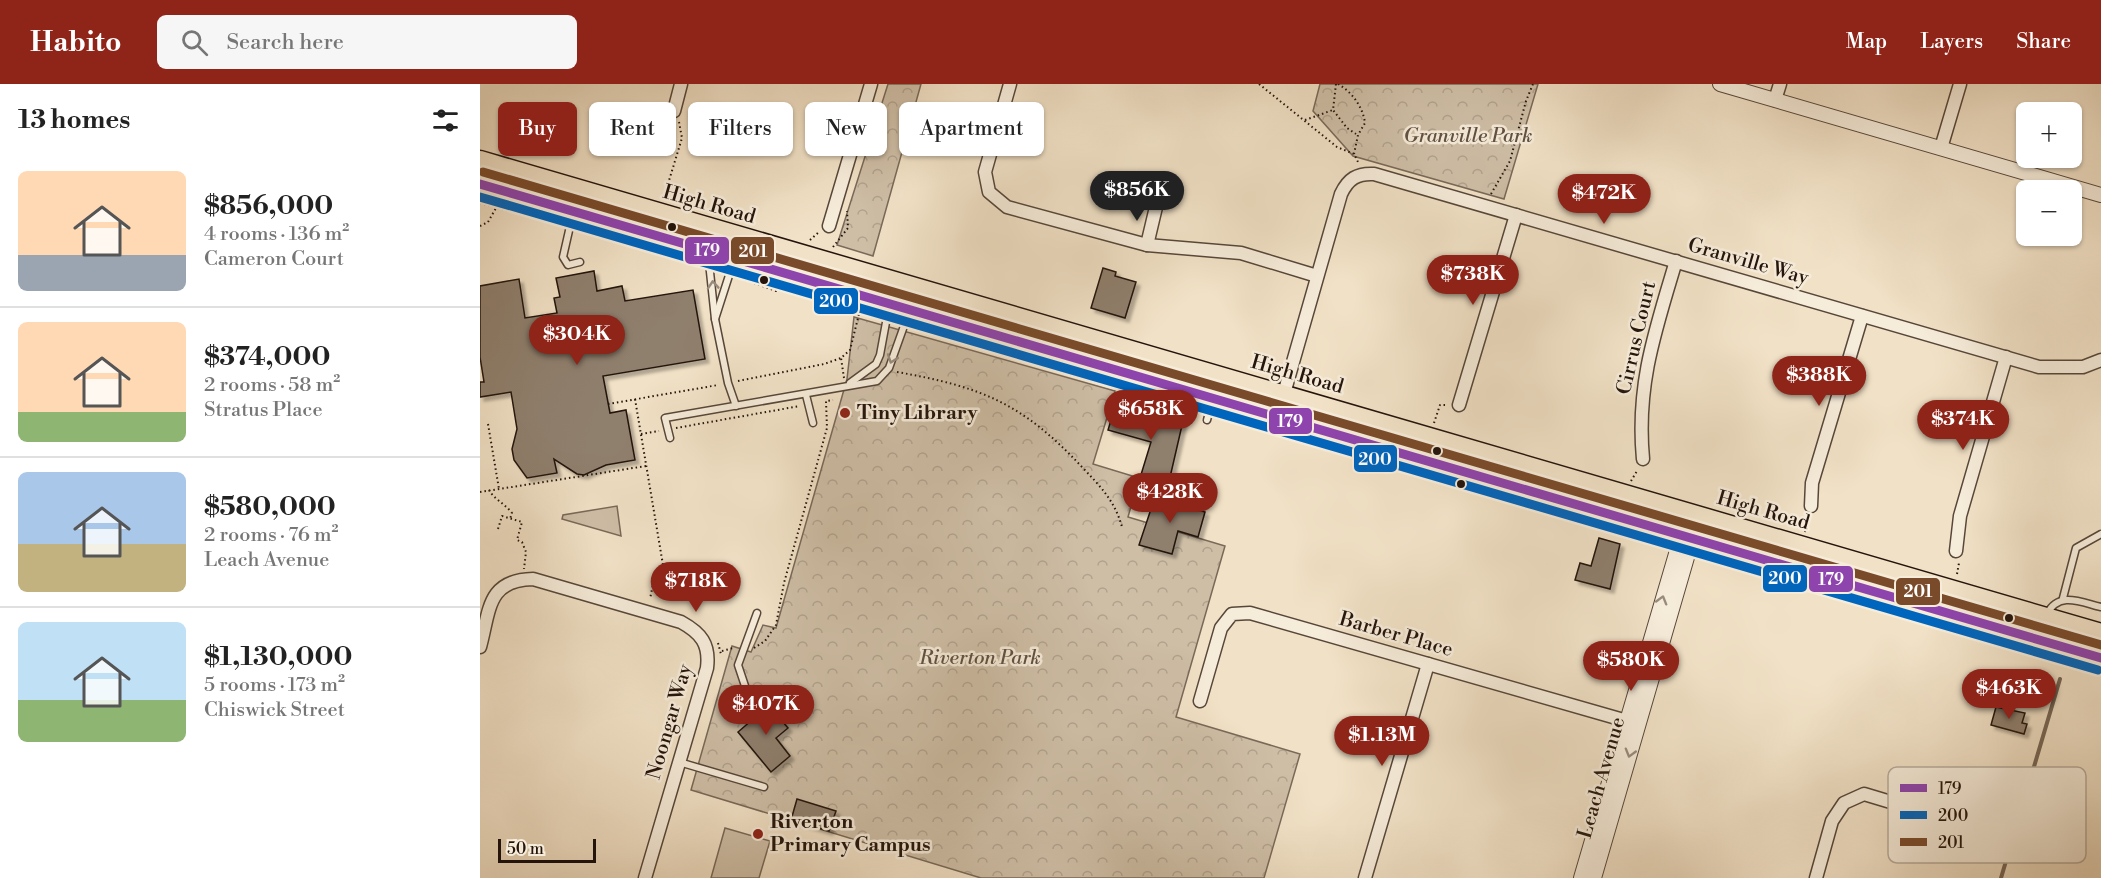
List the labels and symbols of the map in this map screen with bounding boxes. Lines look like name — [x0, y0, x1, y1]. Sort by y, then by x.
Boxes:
park label: Granville Park — [1404, 124, 1532, 149]
pin: $856K — [1095, 171, 1179, 222]
pin: $472K — [1562, 174, 1646, 225]
street label: High Road — [660, 180, 759, 230]
unlabelled marker — [666, 221, 678, 233]
street label: Granville Way — [1685, 233, 1811, 291]
line badge: 179 — [684, 236, 730, 265]
line badge: 201 — [730, 236, 775, 265]
text: 179 — [694, 241, 720, 261]
text: 201 — [739, 242, 768, 262]
pin: $738K — [1431, 255, 1515, 306]
unlabelled marker — [758, 274, 770, 286]
street label: Cirrus Court — [1612, 279, 1662, 397]
one-way arrow — [706, 281, 719, 290]
line badge: 200 — [813, 287, 859, 315]
text: 200 — [819, 292, 853, 312]
pin: $304K — [535, 315, 619, 366]
street label: High Road — [1248, 350, 1347, 400]
one-way arrow — [887, 353, 900, 364]
pin: $388K — [1777, 356, 1861, 407]
pin: $658K — [1109, 390, 1193, 441]
pin: $374K — [1921, 400, 2005, 451]
place label: Tiny Library — [857, 401, 979, 426]
marker: Tiny Library — [838, 406, 852, 420]
line badge: 179 — [1268, 407, 1313, 435]
text: 179 — [1277, 412, 1303, 432]
line badge: 200 — [1353, 444, 1398, 473]
unlabelled marker — [1431, 445, 1443, 457]
text: 200 — [1358, 450, 1392, 470]
pin: $428K — [1128, 473, 1212, 524]
unlabelled marker — [1455, 478, 1467, 490]
street label: High Road — [1714, 486, 1813, 536]
pin: $718K — [654, 562, 738, 613]
line badge: 200 — [1762, 564, 1808, 593]
line badge: 179 — [1808, 565, 1854, 593]
text: 200 — [1768, 569, 1802, 589]
text: 179 — [1818, 570, 1844, 590]
line badge: 201 — [1895, 577, 1941, 606]
text: 201 — [1904, 582, 1933, 602]
one-way arrow — [1655, 595, 1667, 606]
street label: Barber Place — [1335, 607, 1456, 663]
unlabelled marker — [2003, 612, 2015, 624]
pin: $580K — [1589, 641, 1673, 692]
park label: Riverton Park — [918, 646, 1041, 671]
street label: Noongar Way — [642, 661, 698, 783]
pin: $463K — [1967, 669, 2051, 720]
pin: $407K — [724, 685, 808, 736]
street label: Leach Avenue — [1573, 714, 1631, 842]
pin: $1.13M — [1333, 716, 1431, 767]
one-way arrow — [1624, 748, 1637, 758]
legend — [1888, 767, 2086, 863]
text: 179 — [1938, 779, 1962, 799]
text: 200 — [1938, 806, 1968, 826]
place label: Riverton Primary Campus — [770, 810, 931, 858]
marker: Riverton Primary Campus — [751, 827, 765, 841]
text: 201 — [1938, 833, 1964, 853]
scale bar — [498, 836, 596, 864]

